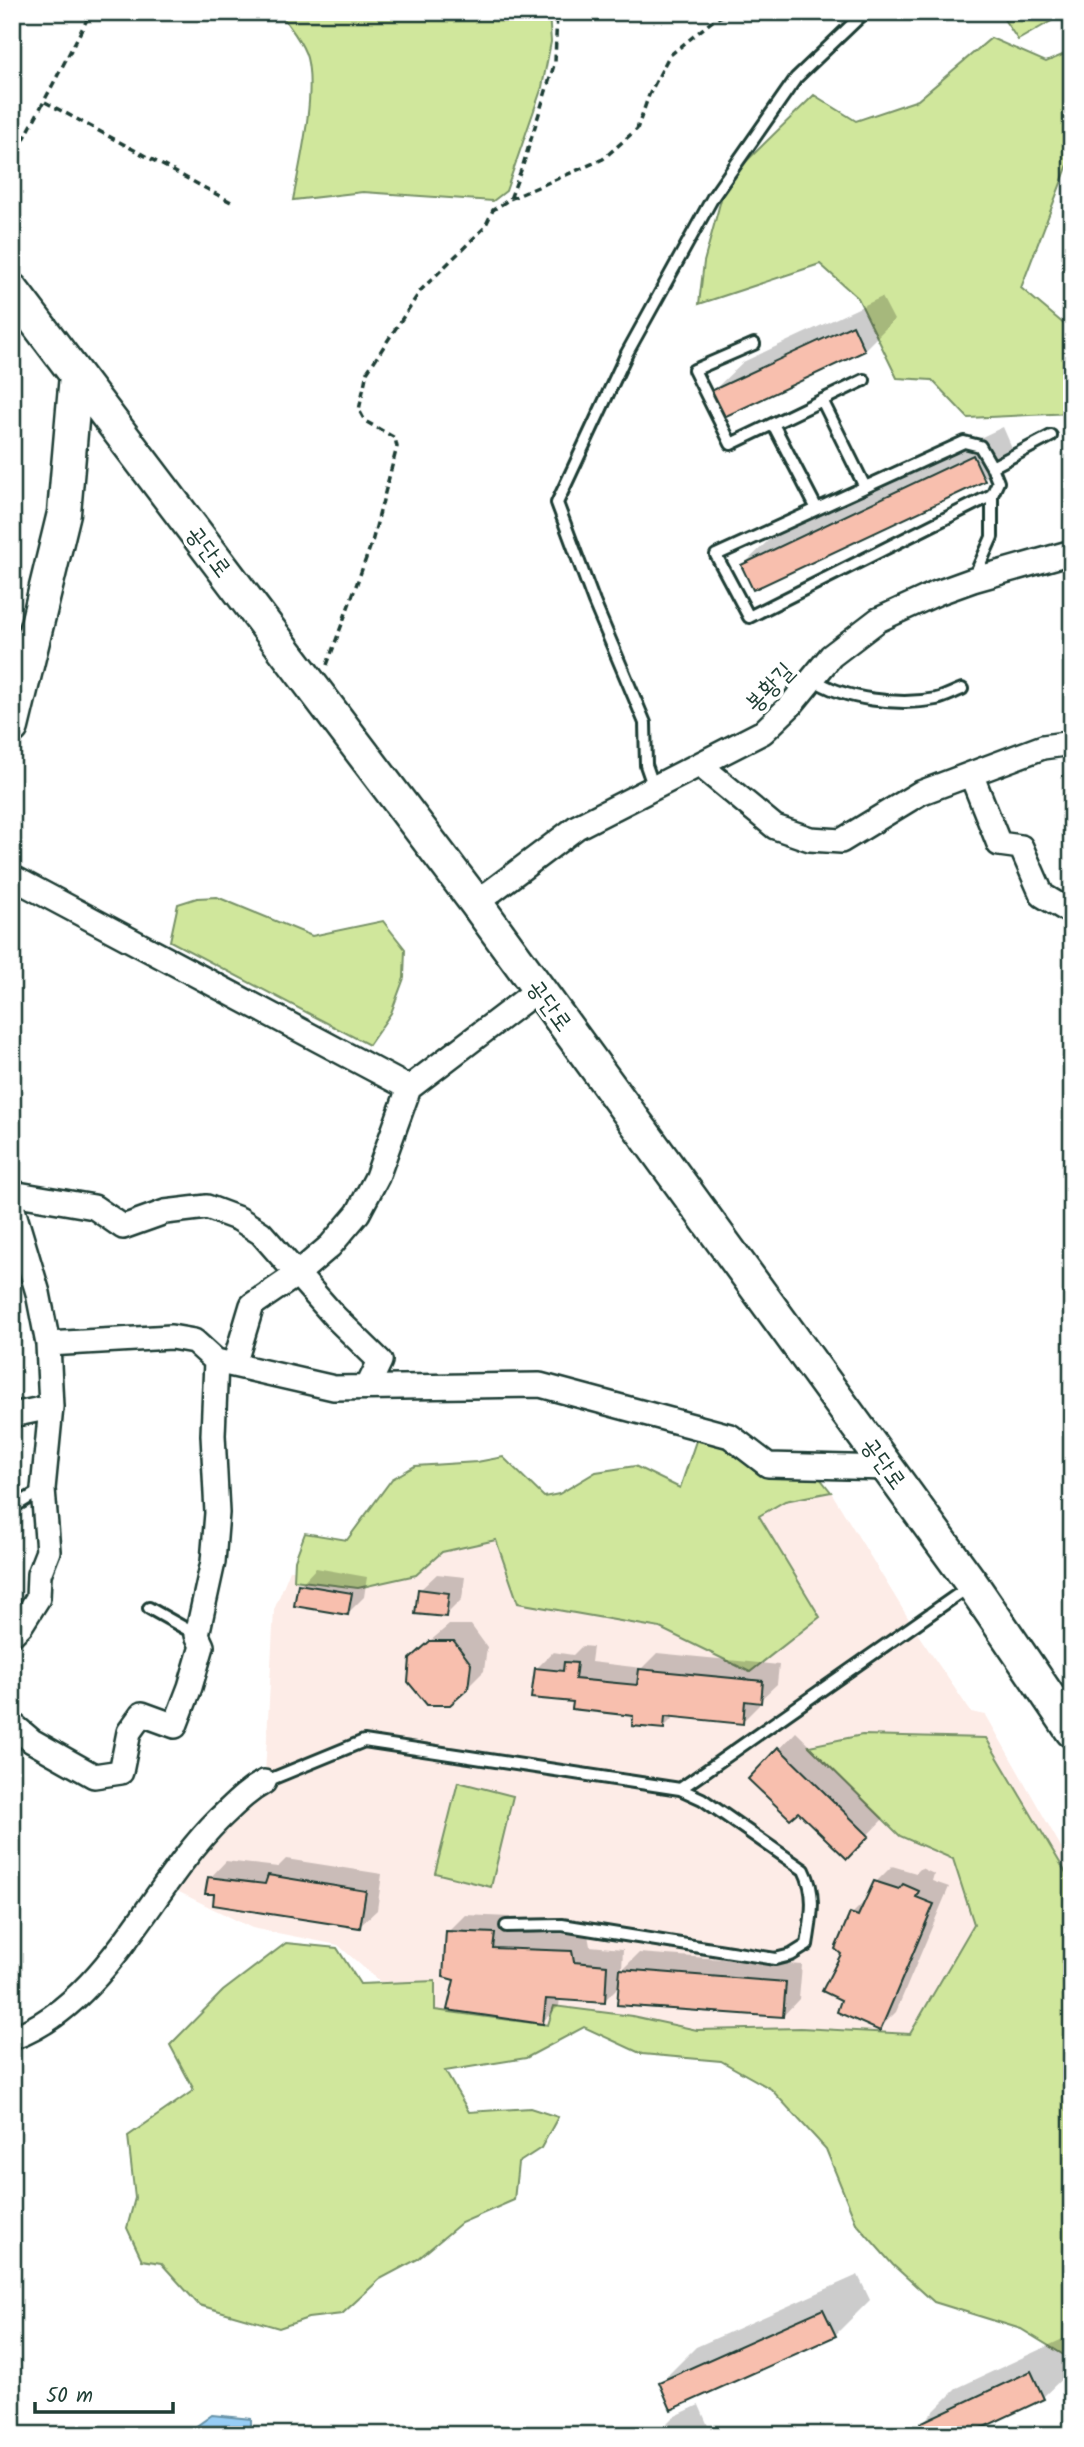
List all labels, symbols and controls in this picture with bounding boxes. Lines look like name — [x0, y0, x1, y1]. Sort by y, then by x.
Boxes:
street label: 공단로 — [175, 517, 241, 587]
street label: 봉황길 — [736, 654, 804, 722]
street label: 공단로 — [516, 971, 582, 1041]
street label: 공단로 — [850, 1429, 916, 1499]
scale bar — [35, 2370, 173, 2414]
text: 50 m — [46, 2380, 93, 2413]

